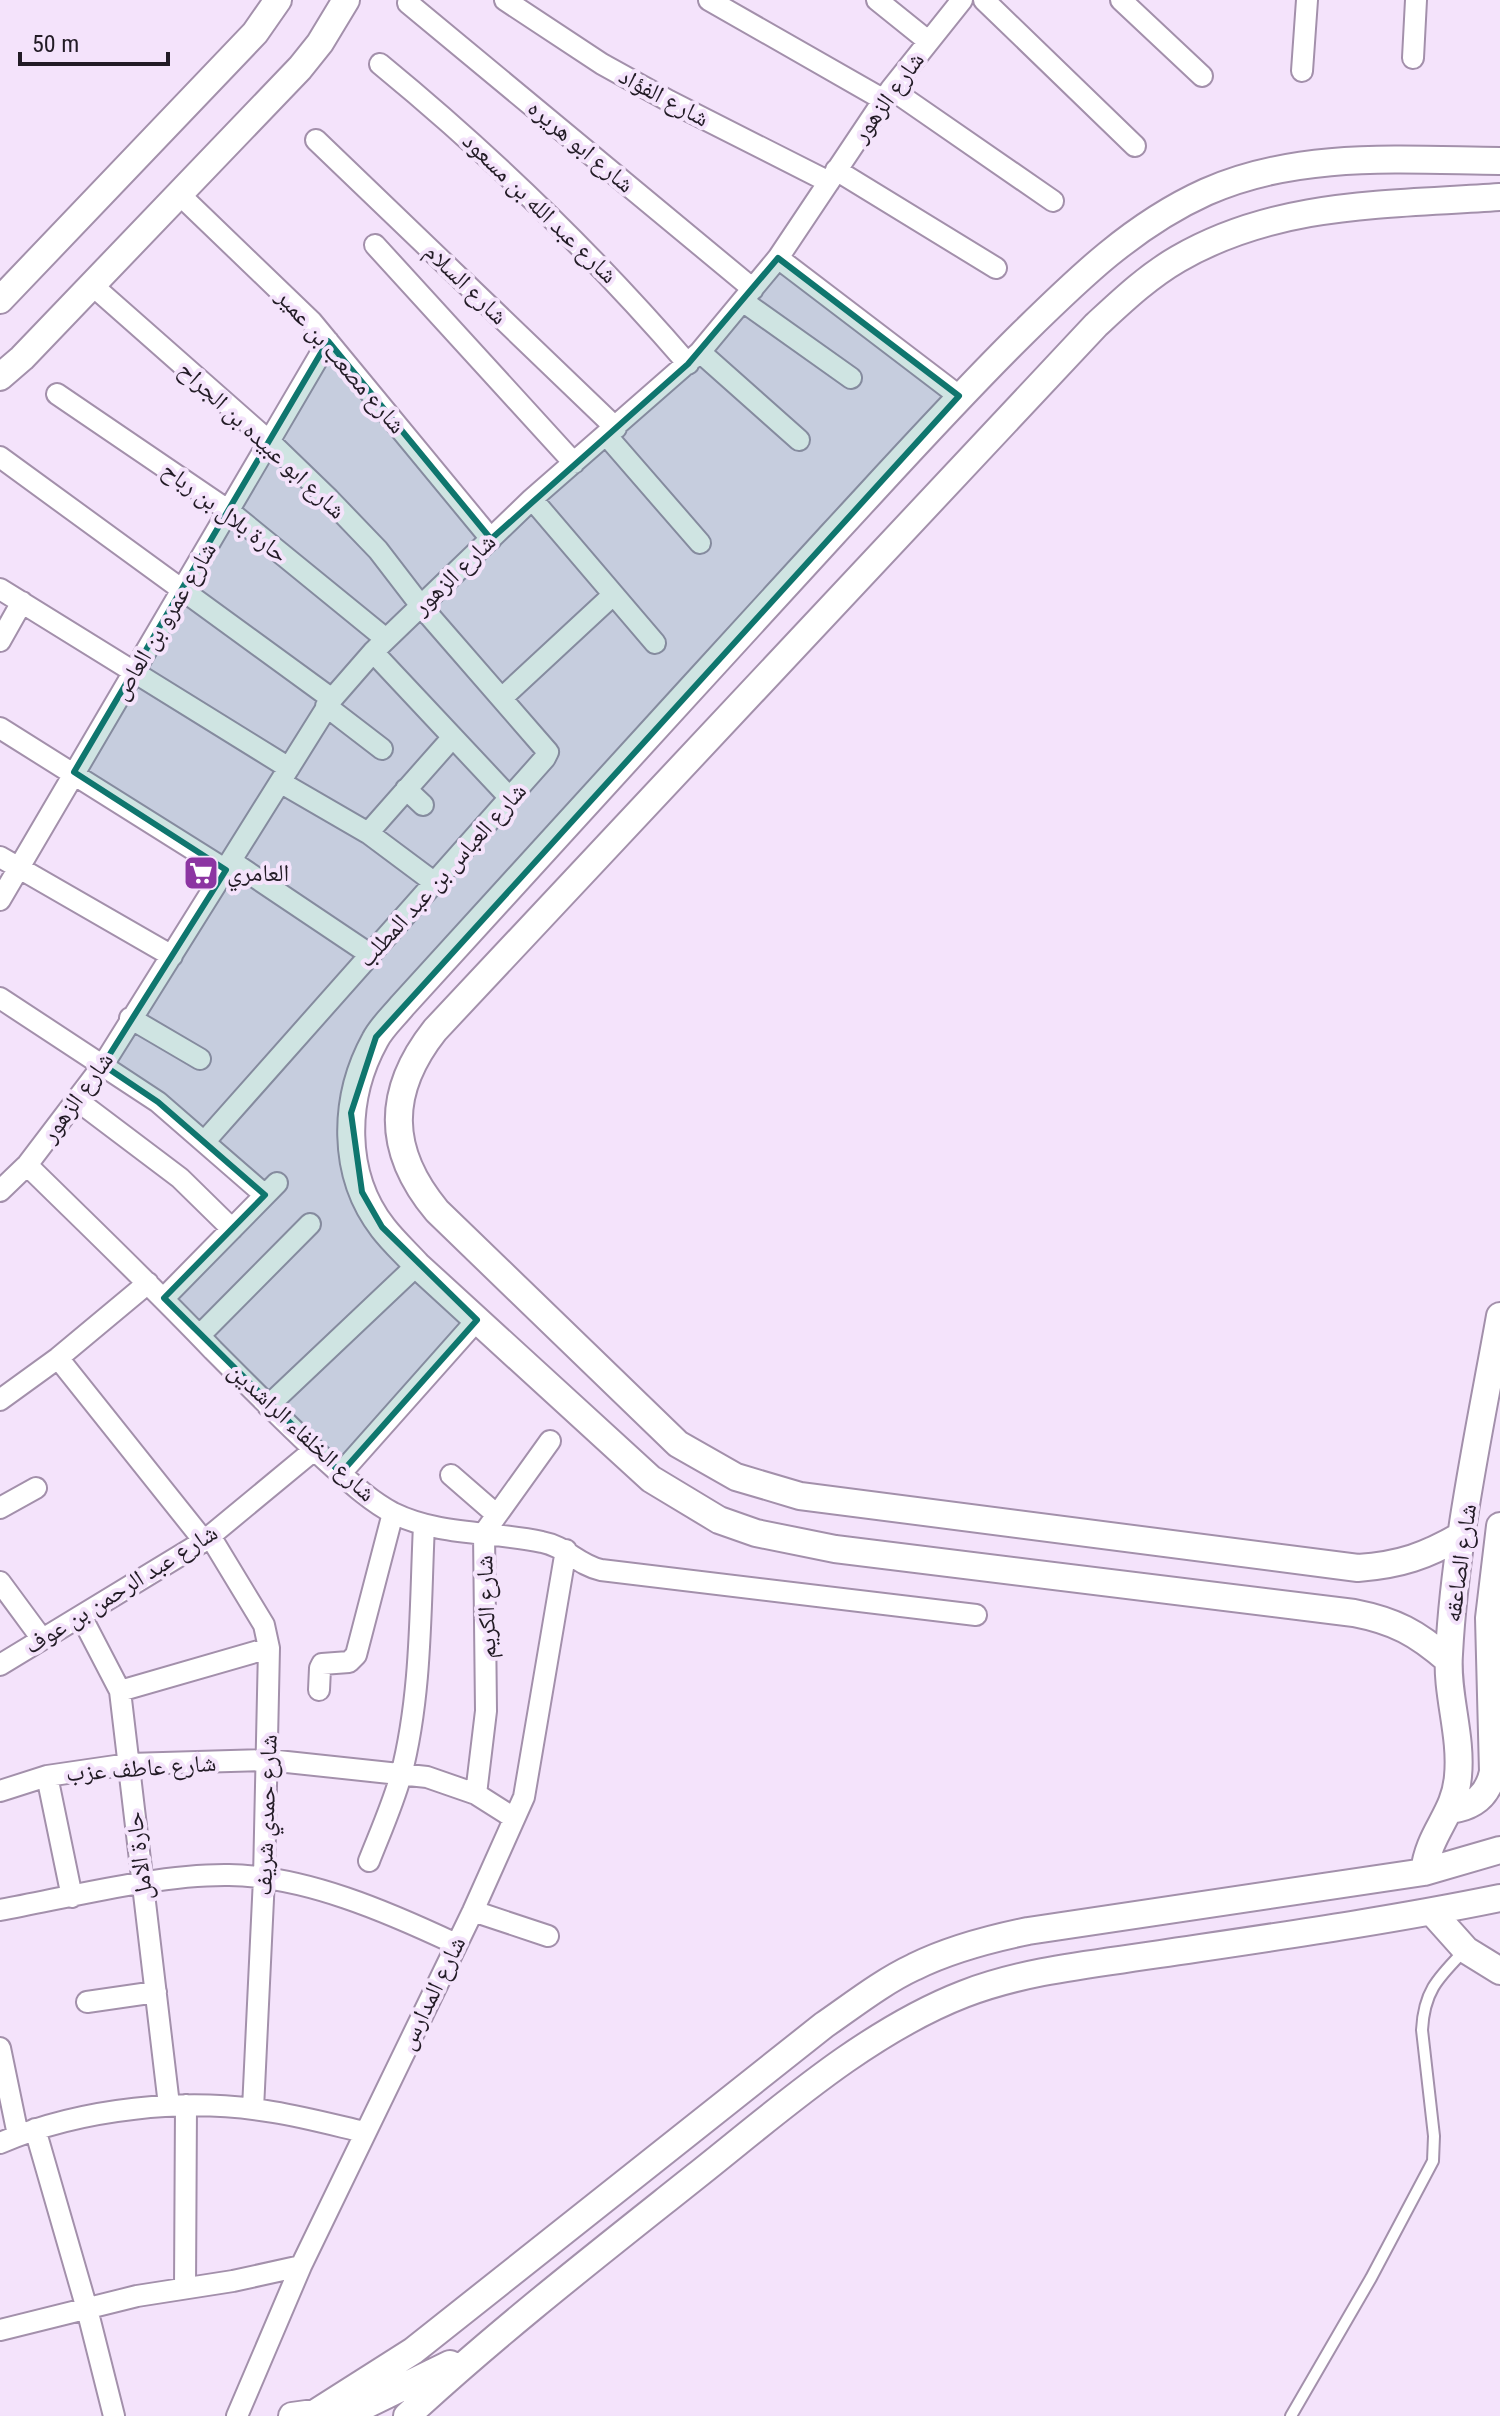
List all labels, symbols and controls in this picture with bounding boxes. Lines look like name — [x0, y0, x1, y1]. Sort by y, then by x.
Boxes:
scale bar — [20, 16, 168, 66]
text: 50 m — [32, 30, 79, 58]
street label: شارع الزهور — [845, 47, 931, 149]
street label: شارع الفؤاد — [614, 62, 714, 133]
street label: شارع ابو هريره — [522, 94, 640, 199]
street label: شارع عبد الله بن مسعود — [456, 127, 623, 290]
street label: شارع السلام — [417, 238, 513, 332]
street label: شارع مصعب بن عمير — [269, 282, 411, 440]
street label: شارع ابو عبيده بن الجراح — [172, 355, 351, 525]
street label: حارة بلال بن رباح — [156, 456, 293, 569]
street label: شارع الزهور — [406, 528, 502, 622]
street label: شارع عمرو بن العاص — [106, 537, 223, 705]
street label: شارع العباس بن عبد المطلب — [352, 777, 533, 974]
supermarket icon: العامري — [182, 854, 220, 892]
place label: العامري — [227, 859, 289, 892]
street label: شارع الزهور — [34, 1047, 120, 1149]
street label: شارع الخلفاء الراشدين — [222, 1357, 381, 1508]
street label: شارع الصاعقه — [1438, 1502, 1483, 1624]
street label: شارع عبد الرحمن بن عوف — [19, 1518, 223, 1661]
street label: شارع الكريم — [470, 1555, 504, 1659]
street label: شارع حمدي شريف — [249, 1734, 288, 1896]
street label: شارع عاطف عزب — [65, 1749, 217, 1788]
street label: حارة الامل — [120, 1810, 158, 1902]
street label: شارع المدارس — [393, 1932, 472, 2055]

